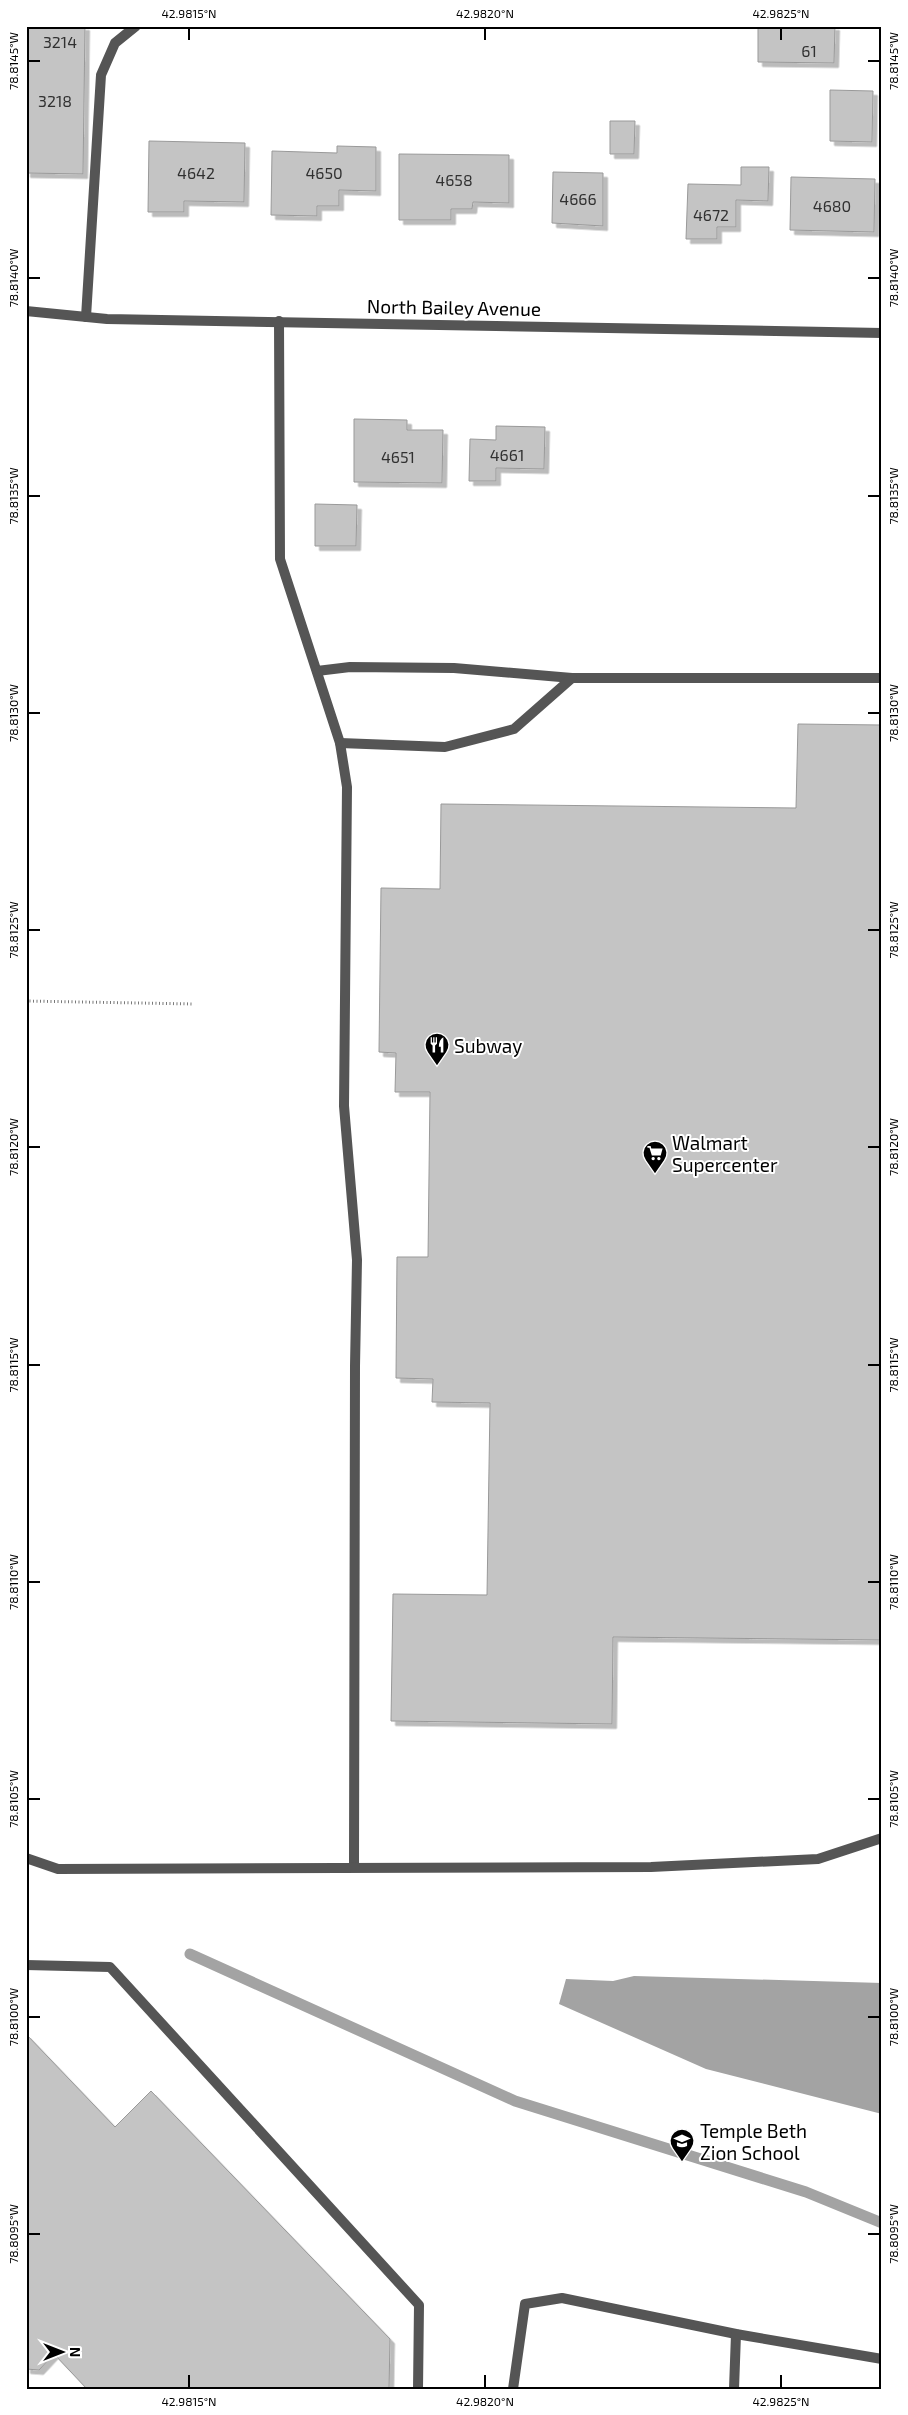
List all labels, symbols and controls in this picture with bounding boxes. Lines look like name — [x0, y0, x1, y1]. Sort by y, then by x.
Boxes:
text: 42.9815°N — [161, 6, 217, 20]
text: 42.9820°N — [456, 6, 514, 20]
text: 42.9825°N — [752, 6, 810, 20]
text: 78.8145°W — [6, 32, 20, 90]
house number: 3214 — [43, 32, 77, 51]
text: 78.8145°W — [886, 32, 900, 90]
house number: 61 — [801, 41, 817, 60]
house number: 3218 — [38, 91, 72, 110]
house number: 4642 — [177, 163, 215, 182]
house number: 4650 — [305, 163, 343, 182]
house number: 4658 — [435, 170, 473, 189]
house number: 4666 — [559, 189, 597, 208]
house number: 4680 — [813, 196, 851, 215]
house number: 4672 — [693, 205, 729, 224]
text: 78.8140°W — [6, 249, 20, 307]
text: 78.8140°W — [886, 249, 900, 307]
street label: North Bailey Avenue — [367, 294, 541, 320]
house number: 4661 — [490, 445, 524, 464]
house number: 4651 — [381, 447, 415, 466]
text: 78.8135°W — [6, 467, 20, 525]
text: 78.8135°W — [886, 467, 900, 525]
text: 78.8130°W — [6, 684, 20, 742]
text: 78.8130°W — [886, 684, 900, 742]
text: 78.8125°W — [6, 901, 20, 959]
text: 78.8125°W — [886, 901, 900, 959]
restaurant icon: Subway — [424, 1032, 450, 1066]
place label: Subway — [454, 1034, 522, 1057]
text: 78.8120°W — [6, 1118, 20, 1176]
text: 78.8120°W — [886, 1118, 900, 1176]
place label: Walmart Supercenter — [672, 1131, 778, 1176]
supermarket icon: Walmart Supercenter — [642, 1140, 668, 1174]
text: 78.8115°W — [6, 1337, 20, 1393]
text: 78.8115°W — [886, 1337, 900, 1393]
text: 78.8110°W — [6, 1554, 20, 1610]
text: 78.8110°W — [886, 1554, 900, 1610]
text: 78.8105°W — [6, 1770, 20, 1828]
text: 78.8105°W — [886, 1770, 900, 1828]
text: 78.8100°W — [6, 1988, 20, 2046]
text: 78.8100°W — [886, 1988, 900, 2046]
place label: Temple Beth Zion School — [700, 2119, 807, 2164]
school or university icon: Temple Beth Zion School — [669, 2128, 695, 2162]
text: 78.8095°W — [6, 2204, 20, 2264]
text: 78.8095°W — [886, 2204, 900, 2264]
north arrow — [38, 2328, 88, 2378]
text: N — [67, 2347, 84, 2357]
text: 42.9815°N — [161, 2394, 217, 2408]
text: 42.9820°N — [456, 2394, 514, 2408]
text: 42.9825°N — [752, 2394, 810, 2408]

